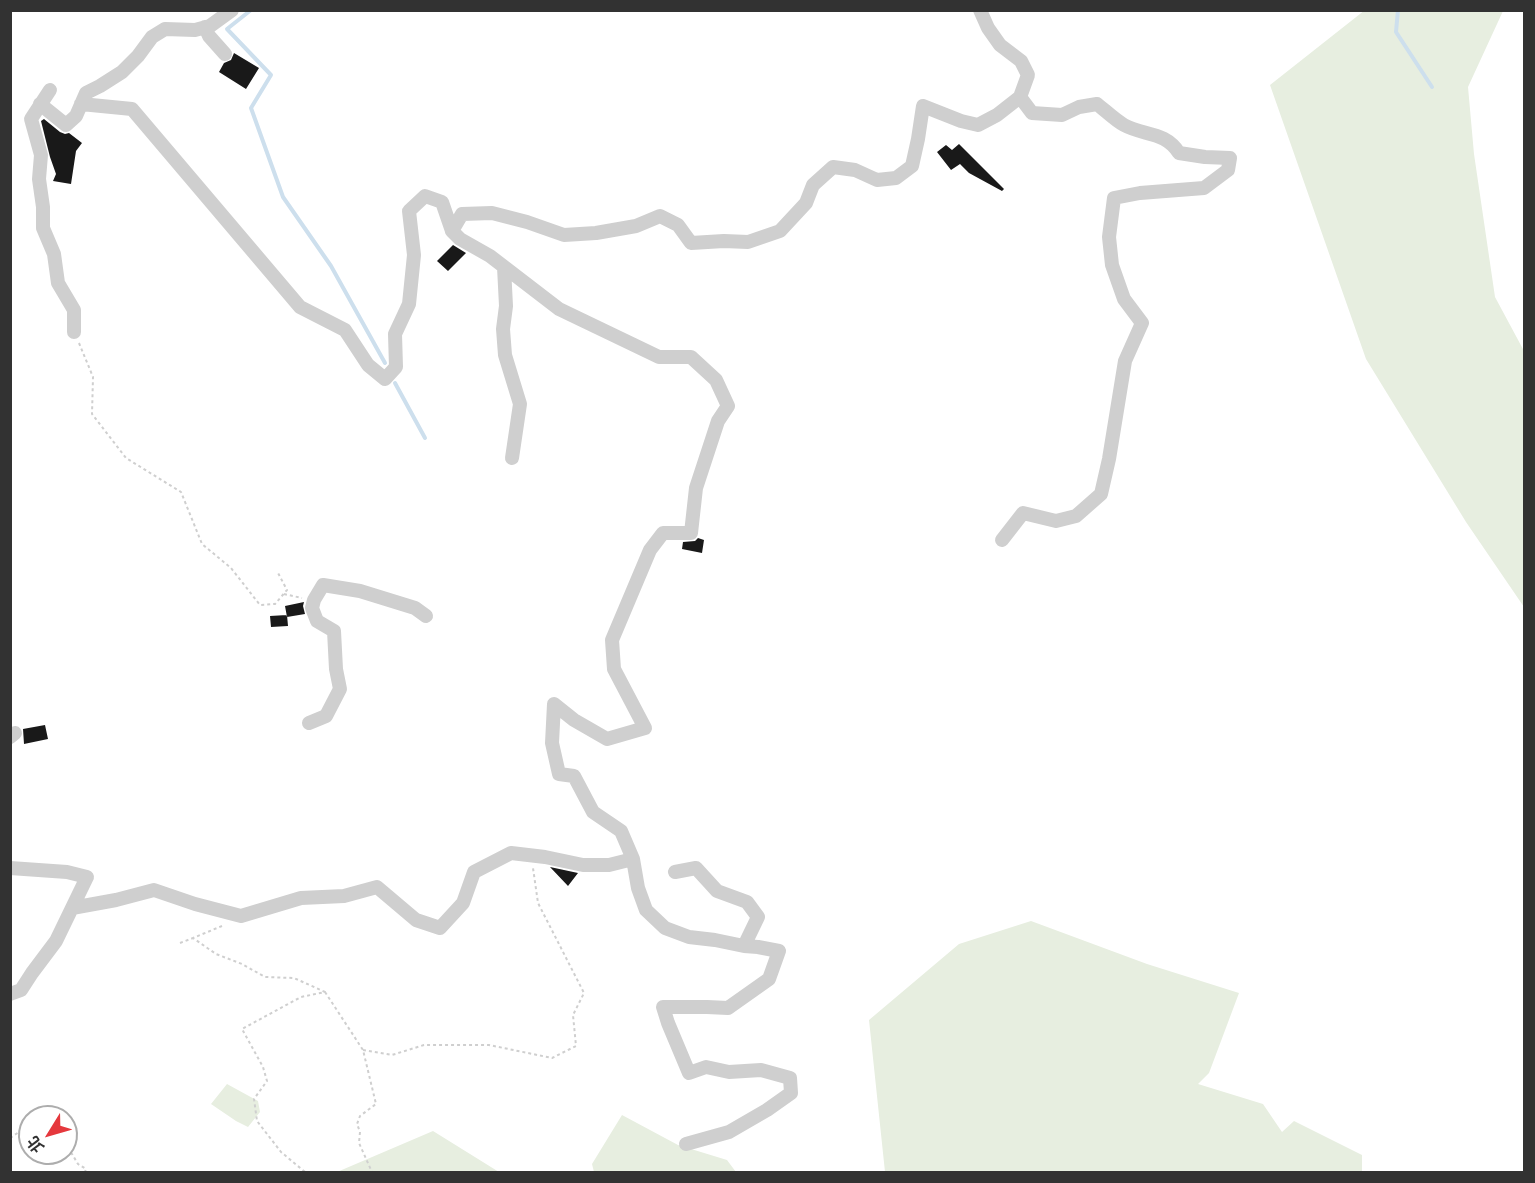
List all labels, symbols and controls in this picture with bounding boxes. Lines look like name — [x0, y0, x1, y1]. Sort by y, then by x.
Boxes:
north arrow — [18, 1105, 78, 1165]
text: 北 — [22, 1132, 49, 1158]

